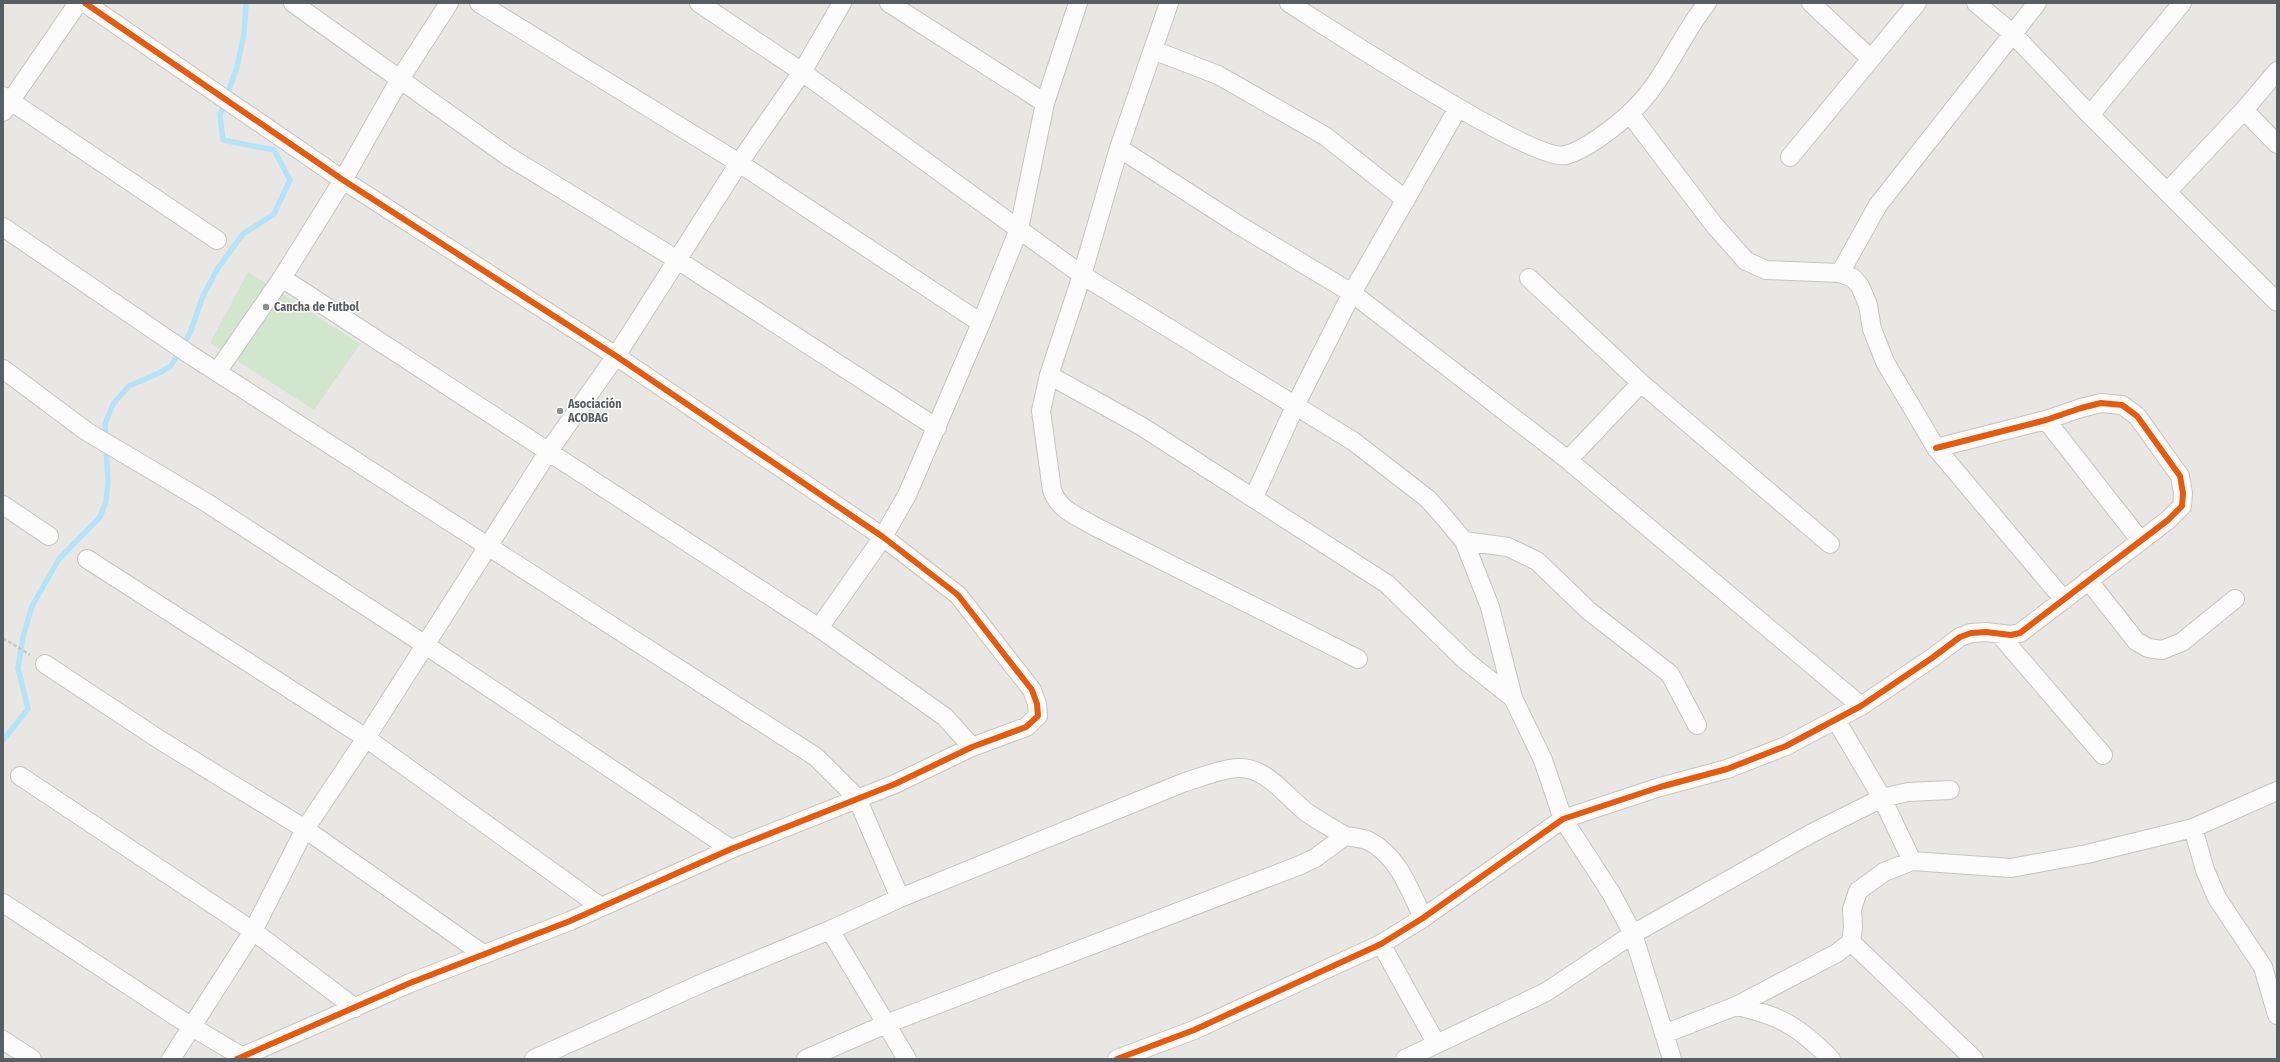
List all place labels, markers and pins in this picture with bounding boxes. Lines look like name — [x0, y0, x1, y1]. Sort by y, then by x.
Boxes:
place label: Cancha de Futbol — [274, 300, 360, 314]
marker: Cancha de Futbol — [261, 302, 271, 312]
place label: Asociación ACOBAG — [567, 397, 622, 425]
marker: Asociación ACOBAG — [555, 406, 565, 416]

